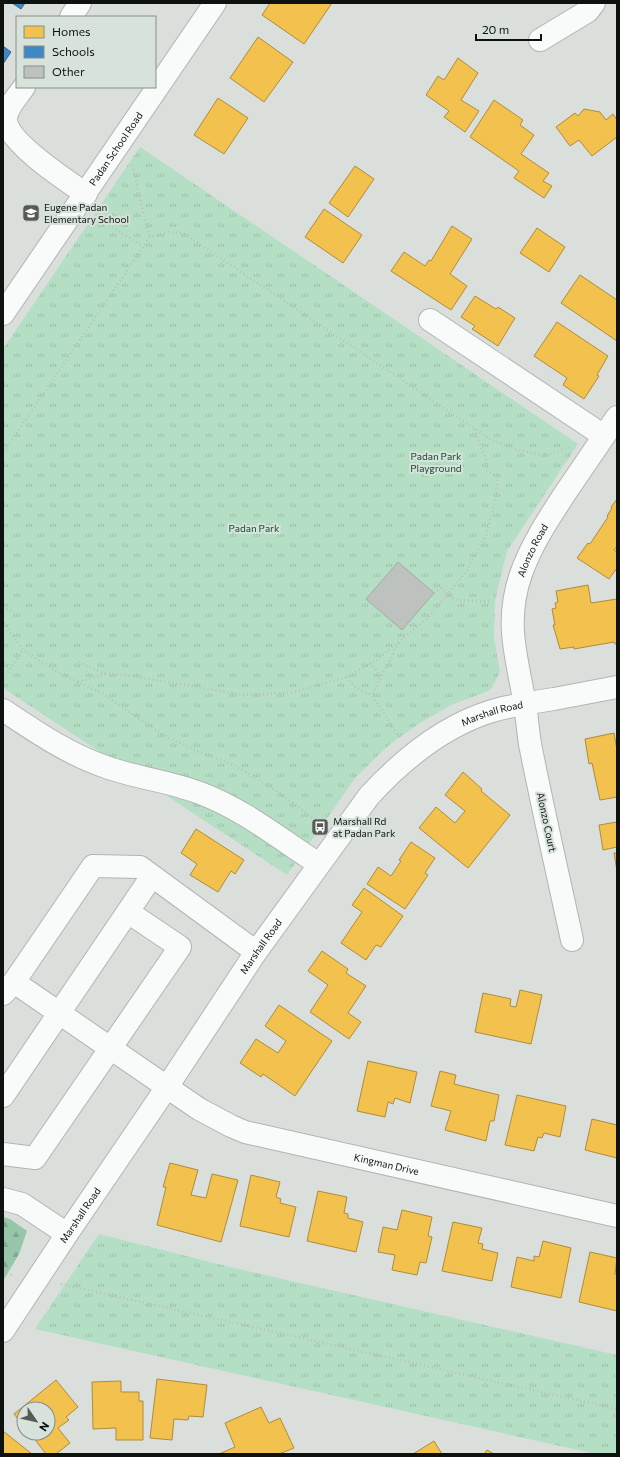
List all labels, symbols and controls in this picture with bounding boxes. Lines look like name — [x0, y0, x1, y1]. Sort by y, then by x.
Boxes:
legend — [16, 16, 156, 88]
scale bar — [476, 16, 541, 42]
text: 20 m — [482, 22, 509, 36]
text: Homes — [52, 24, 90, 38]
text: Schools — [52, 44, 95, 58]
text: Other — [52, 64, 85, 78]
street label: Padan School Road — [86, 109, 145, 188]
place label: Eugene Padan Elementary School — [44, 201, 129, 225]
school or university icon: Eugene Padan Elementary School — [21, 203, 41, 223]
park label: Padan Park Playground — [410, 450, 462, 474]
street label: Alonzo Road — [515, 521, 550, 578]
park label: Padan Park — [228, 522, 280, 534]
street label: Marshall Road — [459, 698, 524, 729]
street label: Alonzo Court — [535, 791, 559, 853]
place label: Marshall Rd at Padan Park — [333, 815, 396, 839]
bus stop icon: Marshall Rd at Padan Park — [310, 817, 330, 837]
street label: Marshall Road — [237, 916, 284, 976]
street label: Kingman Drive — [353, 1151, 420, 1177]
street label: Marshall Road — [57, 1185, 103, 1245]
north arrow — [16, 1401, 56, 1441]
text: N — [37, 1420, 52, 1434]

